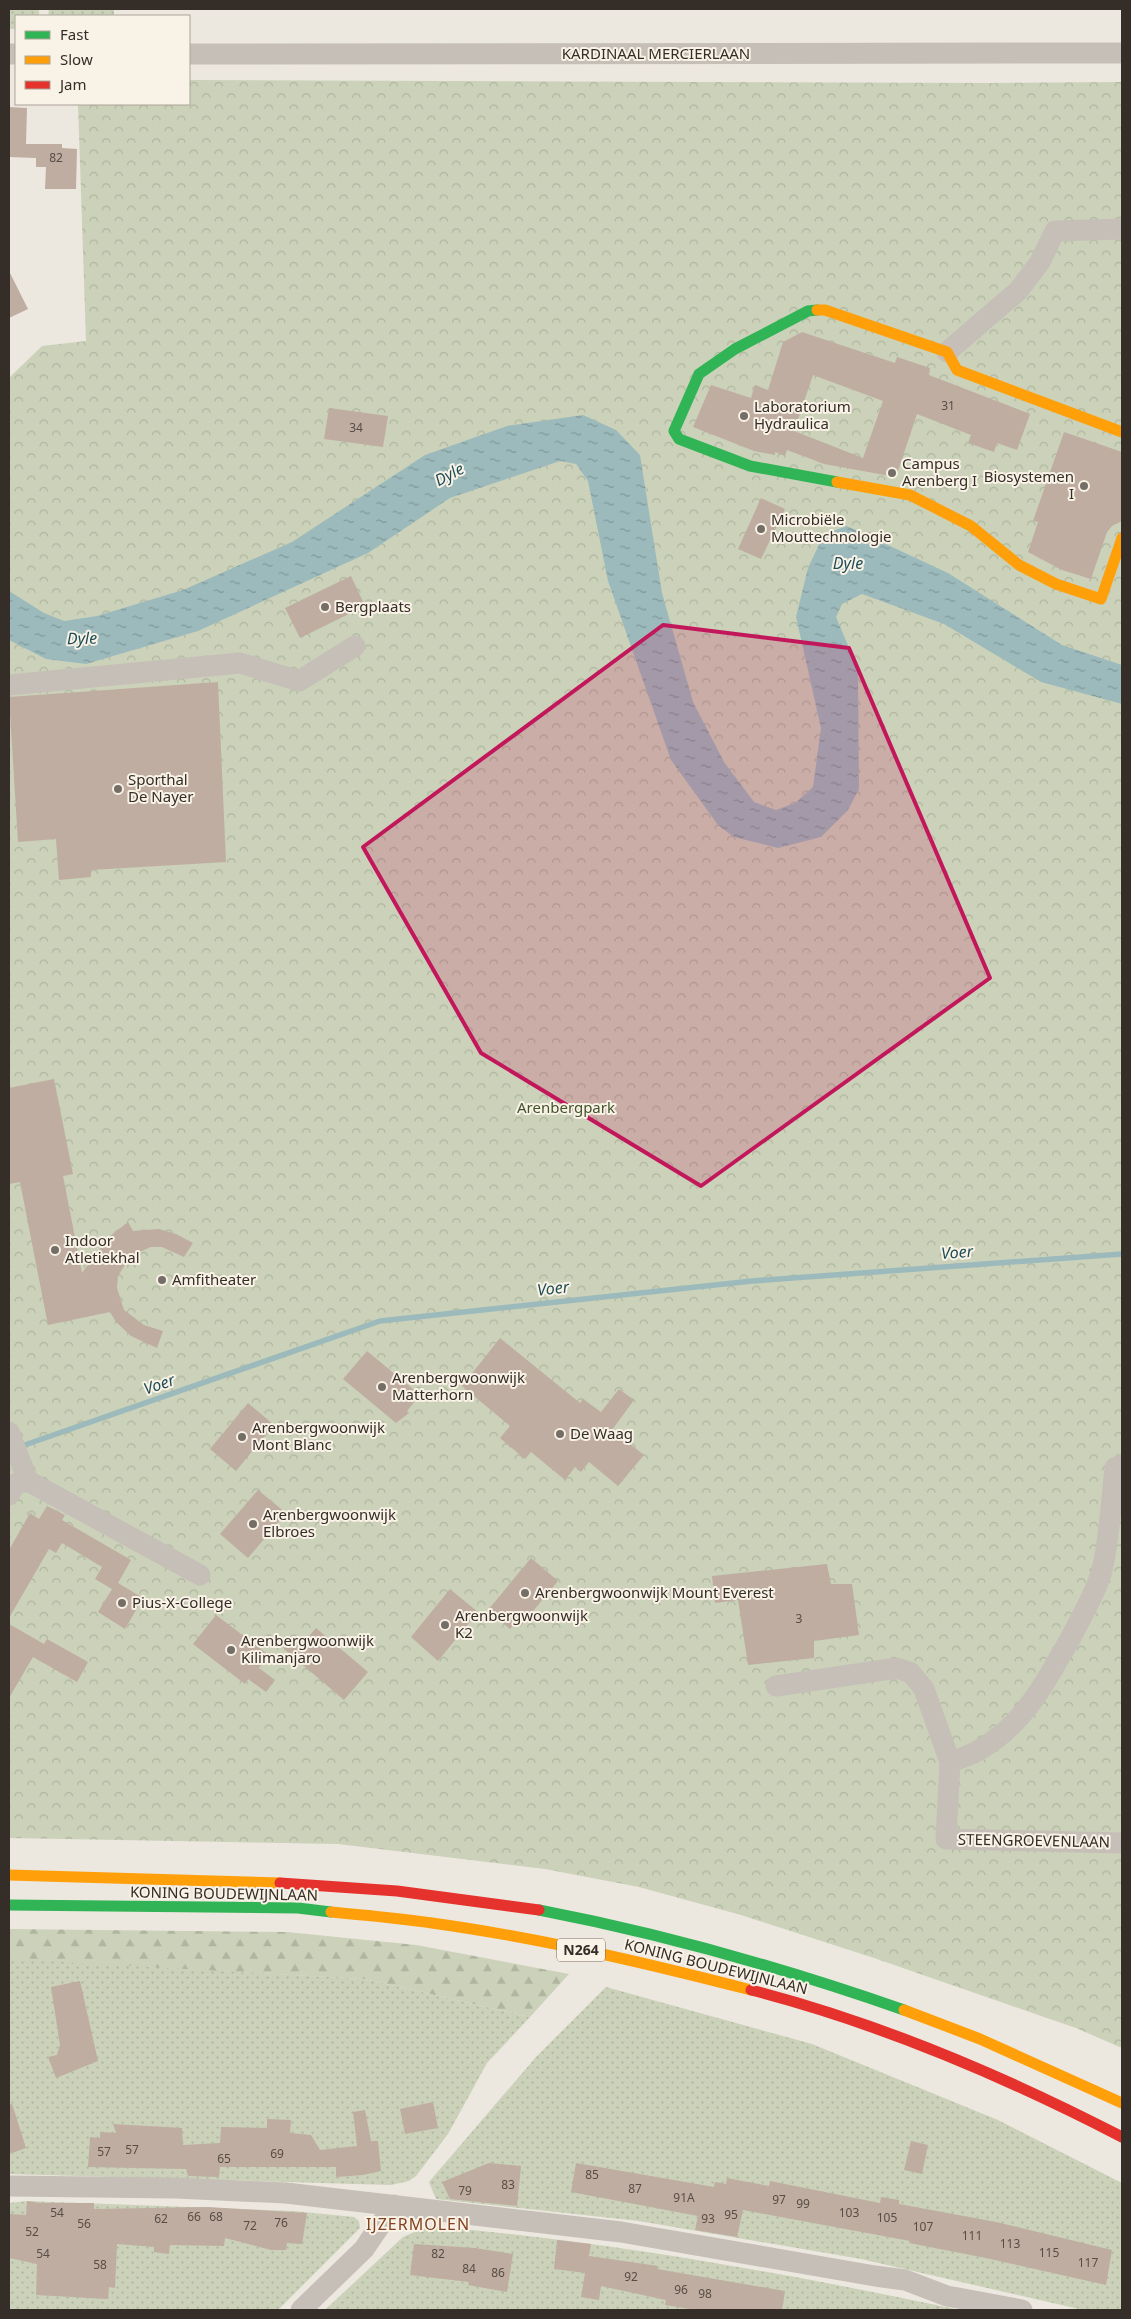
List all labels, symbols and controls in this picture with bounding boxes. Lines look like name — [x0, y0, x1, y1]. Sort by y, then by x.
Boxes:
legend — [15, 15, 190, 105]
text: Fast — [60, 24, 89, 44]
street label: KARDINAAL MERCIERLAAN — [562, 43, 750, 63]
text: Slow — [60, 49, 93, 69]
text: Jam — [58, 74, 87, 94]
house number: 82 — [49, 149, 63, 166]
place label: Laboratorium Hydraulica — [754, 396, 851, 433]
house number: 31 — [941, 397, 955, 414]
marker: Laboratorium Hydraulica — [738, 410, 750, 422]
house number: 34 — [349, 419, 363, 436]
place label: Campus Arenberg I — [902, 453, 977, 490]
water label: Dyle — [430, 457, 468, 491]
place label: Biosystemen I — [984, 466, 1074, 503]
marker: Campus Arenberg I — [886, 467, 898, 479]
marker: Biosystemen I — [1078, 480, 1090, 492]
place label: Microbiële Mouttechnologie — [771, 509, 892, 546]
marker: Microbiële Mouttechnologie — [755, 523, 767, 535]
water label: Dyle — [833, 552, 863, 574]
place label: Bergplaats — [335, 596, 411, 616]
marker: Bergplaats — [319, 601, 331, 613]
water label: Dyle — [67, 627, 97, 649]
place label: Sporthal De Nayer — [128, 769, 193, 806]
marker: Sporthal De Nayer — [112, 783, 124, 795]
park label: Arenbergpark — [517, 1097, 615, 1117]
place label: Indoor Atletiekhal — [65, 1230, 140, 1267]
water label: Voer — [940, 1240, 974, 1264]
marker: Indoor Atletiekhal — [49, 1244, 61, 1256]
place label: Amfitheater — [172, 1269, 256, 1289]
marker: Amfitheater — [156, 1274, 168, 1286]
water label: Voer — [536, 1275, 571, 1301]
place label: Arenbergwoonwijk Matterhorn — [392, 1367, 525, 1404]
water label: Voer — [140, 1368, 178, 1400]
marker: Arenbergwoonwijk Matterhorn — [376, 1381, 388, 1393]
place label: Arenbergwoonwijk Mont Blanc — [252, 1417, 385, 1454]
place label: De Waag — [570, 1423, 633, 1443]
marker: De Waag — [554, 1428, 566, 1440]
marker: Arenbergwoonwijk Mont Blanc — [236, 1431, 248, 1443]
place label: Arenbergwoonwijk Elbroes — [263, 1504, 396, 1541]
marker: Arenbergwoonwijk Elbroes — [247, 1518, 259, 1530]
place label: Arenbergwoonwijk Mount Everest — [535, 1582, 774, 1602]
marker: Arenbergwoonwijk Mount Everest — [519, 1587, 531, 1599]
place label: Pius-X-College — [132, 1592, 232, 1612]
marker: Pius-X-College — [116, 1597, 128, 1609]
place label: Arenbergwoonwijk K2 — [455, 1605, 588, 1642]
house number: 3 — [796, 1610, 803, 1627]
marker: Arenbergwoonwijk K2 — [439, 1619, 451, 1631]
place label: Arenbergwoonwijk Kilimanjaro — [241, 1630, 374, 1667]
marker: Arenbergwoonwijk Kilimanjaro — [225, 1644, 237, 1656]
street label: STEENGROEVENLAAN — [958, 1829, 1110, 1851]
street label: KONING BOUDEWIJNLAAN — [130, 1881, 318, 1905]
street label: KONING BOUDEWIJNLAAN — [623, 1934, 810, 1998]
road number: N264 — [557, 1938, 605, 1962]
house number: 57 — [125, 2141, 139, 2158]
house number: 57 — [97, 2143, 111, 2160]
house number: 69 — [270, 2145, 284, 2162]
house number: 65 — [217, 2150, 231, 2167]
house number: 85 — [585, 2166, 599, 2183]
house number: 83 — [501, 2176, 515, 2193]
house number: 87 — [628, 2180, 642, 2197]
house number: 79 — [458, 2182, 472, 2199]
house number: 91A — [673, 2189, 695, 2206]
house number: 97 — [772, 2191, 786, 2208]
house number: 99 — [796, 2195, 810, 2212]
house number: 54 — [50, 2204, 64, 2221]
house number: 103 — [839, 2204, 859, 2221]
house number: 95 — [724, 2206, 738, 2223]
house number: 66 — [187, 2208, 201, 2225]
house number: 68 — [209, 2208, 223, 2225]
house number: 105 — [877, 2209, 897, 2226]
house number: 62 — [154, 2210, 168, 2227]
house number: 93 — [701, 2210, 715, 2227]
district label: IJZERMOLEN — [366, 2213, 470, 2235]
house number: 76 — [274, 2214, 288, 2231]
house number: 56 — [77, 2215, 91, 2232]
house number: 72 — [243, 2217, 257, 2234]
house number: 107 — [913, 2218, 933, 2235]
house number: 52 — [25, 2223, 39, 2240]
house number: 111 — [962, 2227, 982, 2244]
house number: 113 — [1000, 2235, 1020, 2252]
house number: 115 — [1039, 2244, 1059, 2261]
house number: 54 — [36, 2245, 50, 2262]
house number: 82 — [431, 2245, 445, 2262]
house number: 117 — [1078, 2254, 1098, 2271]
house number: 58 — [93, 2256, 107, 2273]
house number: 84 — [462, 2260, 476, 2277]
house number: 86 — [491, 2264, 505, 2281]
house number: 92 — [624, 2268, 638, 2285]
house number: 96 — [674, 2281, 688, 2298]
house number: 98 — [698, 2285, 712, 2302]

